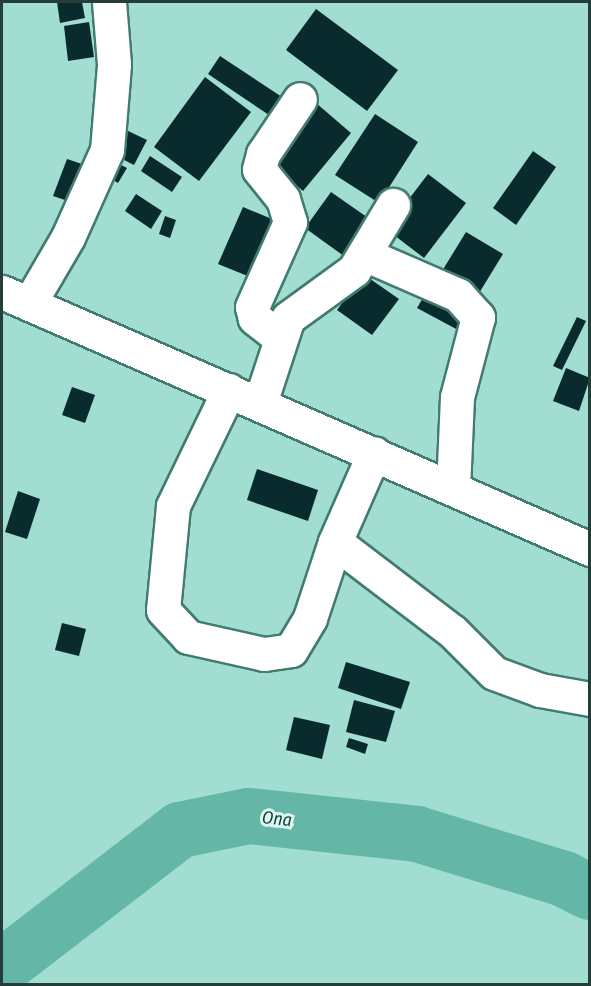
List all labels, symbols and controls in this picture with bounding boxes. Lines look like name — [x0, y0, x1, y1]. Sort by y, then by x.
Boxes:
water label: Ona — [261, 807, 293, 831]

